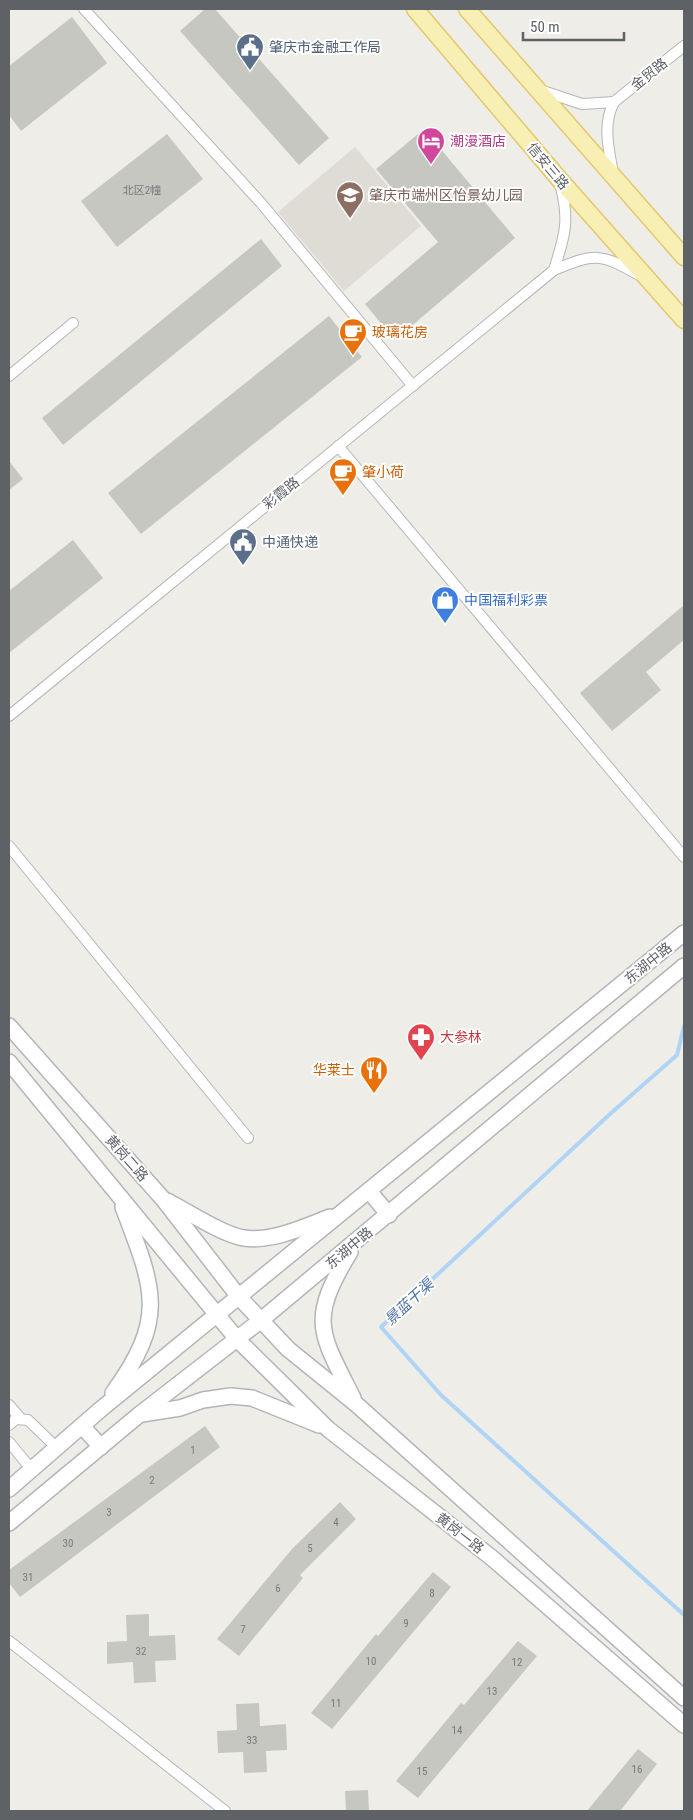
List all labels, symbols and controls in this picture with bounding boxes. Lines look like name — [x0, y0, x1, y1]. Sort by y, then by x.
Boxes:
scale bar — [523, 10, 624, 42]
text: 50 m — [530, 18, 560, 36]
public building icon: 肇庆市金融工作局 — [235, 32, 265, 71]
place label: 肇庆市金融工作局 — [269, 39, 381, 55]
street label: 金贸路 — [628, 55, 670, 93]
hotel icon: 潮漫酒店 — [416, 126, 446, 165]
place label: 潮漫酒店 — [450, 133, 506, 149]
street label: 信安三路 — [524, 139, 572, 193]
school or university icon: 肇庆市端州区怡景幼儿园 — [335, 180, 365, 219]
house number: 北区2幢 — [123, 184, 161, 197]
place label: 肇庆市端州区怡景幼儿园 — [369, 187, 523, 203]
cafe icon: 玻璃花房 — [338, 317, 368, 356]
place label: 玻璃花房 — [372, 324, 428, 340]
cafe icon: 肇小荷 — [328, 457, 358, 496]
place label: 肇小荷 — [362, 464, 404, 480]
street label: 彩霞路 — [260, 474, 302, 512]
public building icon: 中通快递 — [228, 527, 258, 566]
place label: 中通快递 — [262, 534, 318, 550]
shop icon: 中国福利彩票 — [430, 585, 460, 624]
place label: 中国福利彩票 — [464, 592, 548, 608]
street label: 东湖中路 — [621, 939, 675, 987]
pharmacy icon: 大参林 — [406, 1022, 436, 1061]
place label: 大参林 — [440, 1029, 482, 1045]
restaurant icon: 华莱士 — [359, 1055, 389, 1094]
place label: 华莱士 — [313, 1062, 355, 1078]
street label: 黄岗二路 — [103, 1132, 151, 1184]
street label: 东湖中路 — [322, 1224, 376, 1272]
water label: 景蓝干渠 — [381, 1274, 439, 1329]
house number: 1 — [190, 1444, 196, 1457]
house number: 2 — [149, 1474, 155, 1487]
house number: 3 — [106, 1506, 112, 1519]
street label: 黄岗一路 — [433, 1509, 487, 1557]
house number: 4 — [333, 1516, 339, 1529]
house number: 30 — [63, 1537, 73, 1550]
house number: 5 — [307, 1542, 313, 1555]
house number: 31 — [23, 1571, 33, 1584]
house number: 6 — [275, 1582, 281, 1595]
house number: 8 — [429, 1587, 435, 1600]
house number: 9 — [403, 1617, 409, 1630]
house number: 7 — [240, 1623, 246, 1636]
house number: 32 — [136, 1645, 146, 1658]
house number: 10 — [366, 1655, 376, 1668]
house number: 12 — [512, 1656, 522, 1669]
house number: 13 — [487, 1685, 497, 1698]
house number: 11 — [331, 1697, 341, 1710]
house number: 14 — [452, 1724, 463, 1737]
house number: 33 — [247, 1734, 257, 1747]
house number: 16 — [632, 1763, 642, 1776]
house number: 15 — [417, 1765, 427, 1778]

